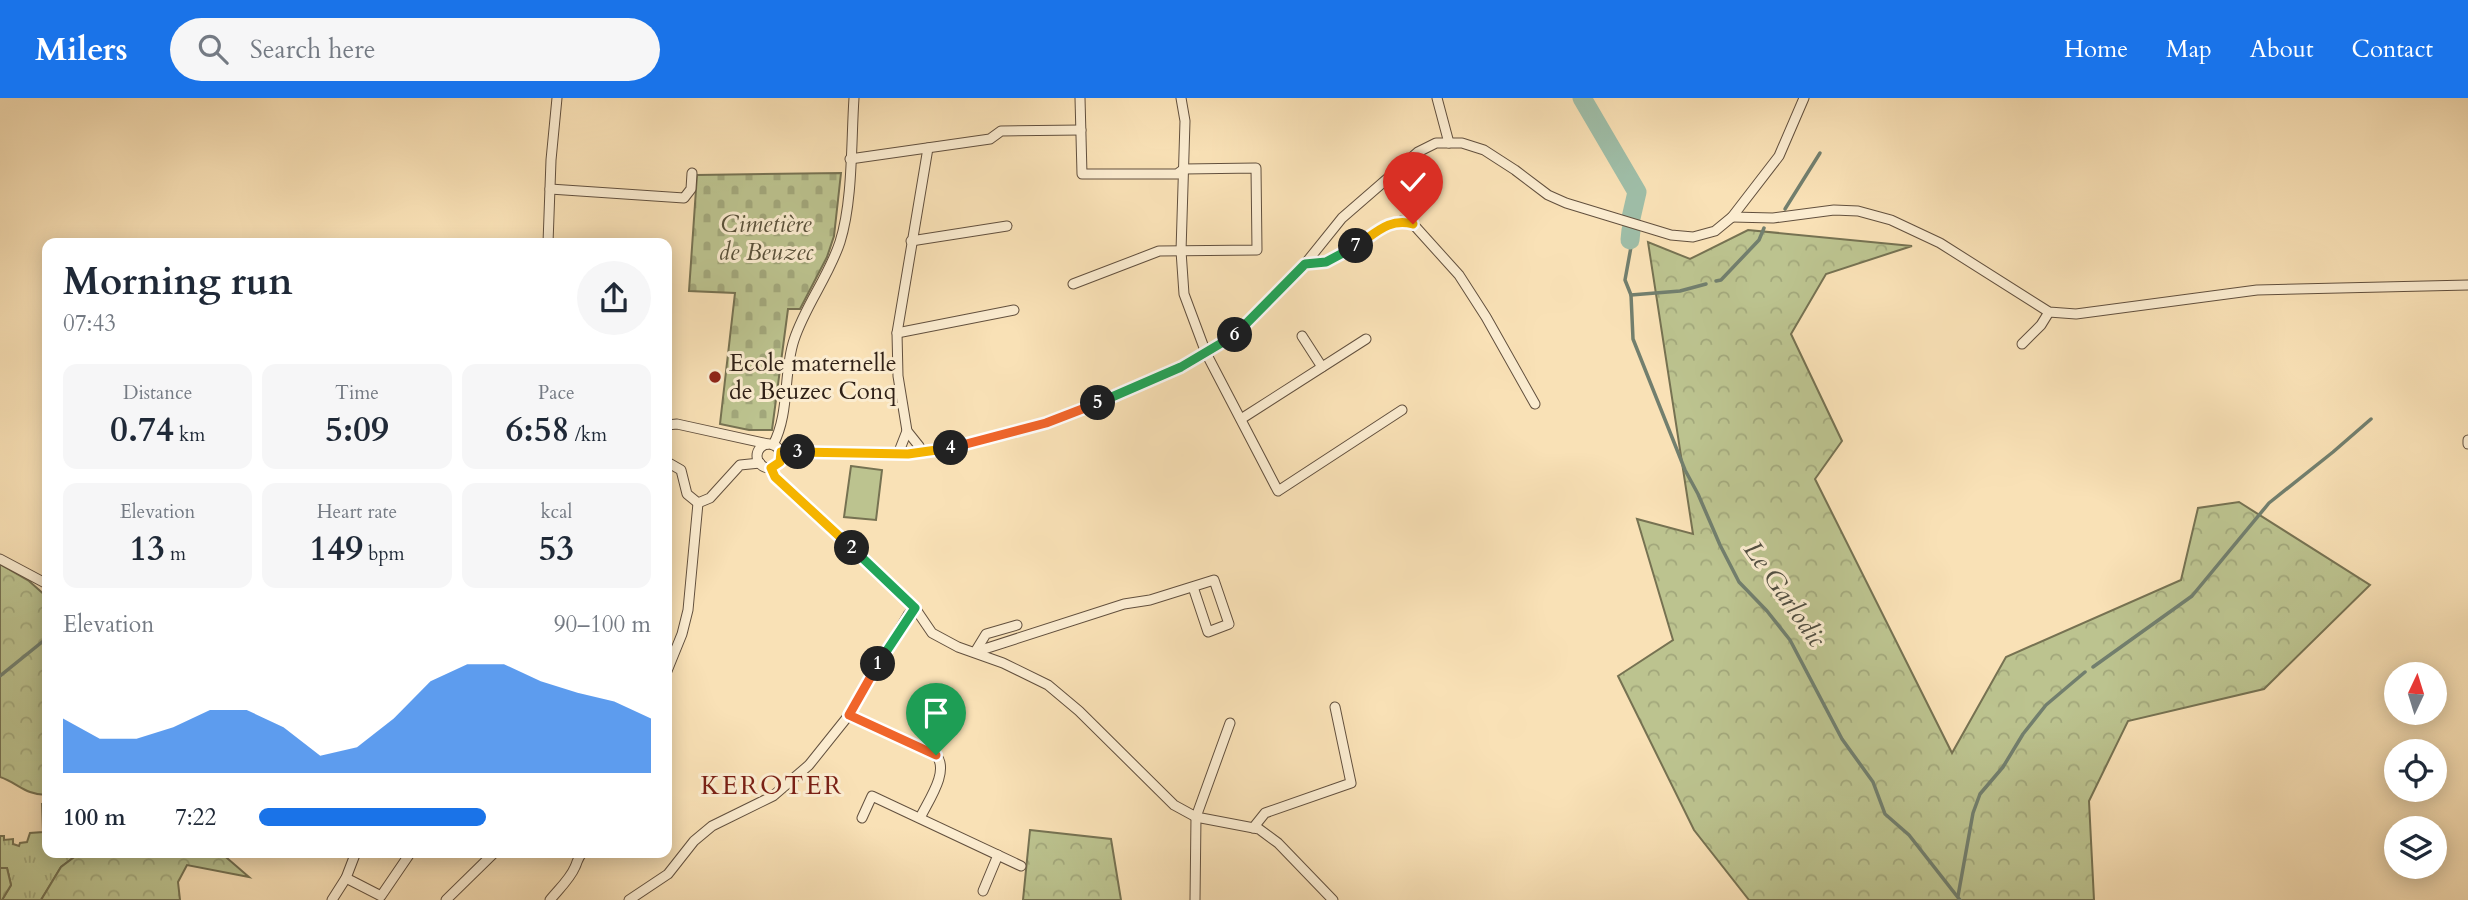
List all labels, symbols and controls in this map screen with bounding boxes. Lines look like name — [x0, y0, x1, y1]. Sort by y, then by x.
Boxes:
search box — [170, 18, 660, 81]
text: Milers — [35, 27, 128, 72]
icon: search — [194, 30, 232, 68]
text: Search here — [250, 32, 376, 67]
text: Home — [2064, 33, 2128, 66]
text: Map — [2166, 33, 2212, 66]
text: About — [2250, 33, 2314, 66]
text: Contact — [2352, 33, 2433, 66]
pin — [1383, 152, 1443, 224]
icon: check — [1394, 163, 1432, 201]
park label: Cimetière de Beuzec — [718, 208, 814, 269]
pin: 7 — [1338, 228, 1374, 264]
text: 7 — [1351, 232, 1360, 258]
text: Morning run — [63, 256, 293, 308]
button: share — [577, 261, 651, 335]
text: 07:43 — [63, 308, 116, 339]
pin: 6 — [1218, 317, 1252, 352]
text: 6 — [1230, 321, 1239, 347]
place label: Ecole maternelle de Beuzec Conq — [729, 347, 897, 408]
marker: Ecole maternelle de Beuzec Conq — [707, 369, 723, 385]
text: Distance — [123, 380, 192, 406]
text: Time — [335, 380, 379, 406]
text: Pace — [538, 380, 575, 406]
pin: 5 — [1080, 386, 1116, 420]
text: 5 — [1093, 389, 1102, 415]
text: 0.74 — [110, 406, 174, 454]
text: 5:09 — [325, 406, 389, 454]
text: 6:58 — [506, 406, 570, 454]
text: km — [174, 422, 205, 448]
text: /km — [570, 422, 607, 448]
pin: 4 — [934, 430, 968, 466]
pin: 3 — [780, 434, 816, 470]
text: 4 — [946, 434, 955, 460]
text: 3 — [793, 438, 802, 464]
text: Elevation — [120, 499, 195, 525]
text: Heart rate — [317, 499, 397, 525]
text: kcal — [540, 499, 572, 525]
text: 13 — [129, 525, 165, 573]
text: 149 — [309, 525, 363, 573]
text: 53 — [538, 525, 574, 573]
pin: 2 — [834, 531, 870, 566]
text: 2 — [847, 534, 856, 560]
water label: Le Garlodic — [1736, 534, 1834, 654]
text: m — [165, 541, 186, 567]
text: bpm — [363, 541, 405, 567]
text: Elevation — [63, 609, 154, 640]
text: 90–100 m — [554, 609, 651, 640]
pin: 1 — [860, 646, 896, 682]
text: 1 — [873, 650, 882, 676]
north arrow — [2384, 662, 2446, 724]
map controls — [2384, 662, 2447, 879]
pin — [906, 683, 966, 755]
icon: arrive — [917, 694, 955, 732]
button: locate — [2384, 739, 2447, 802]
district label: KEROTER — [700, 768, 844, 803]
text: 100 m — [63, 802, 126, 833]
text: 7:22 — [175, 802, 216, 833]
button: layers — [2384, 816, 2447, 879]

